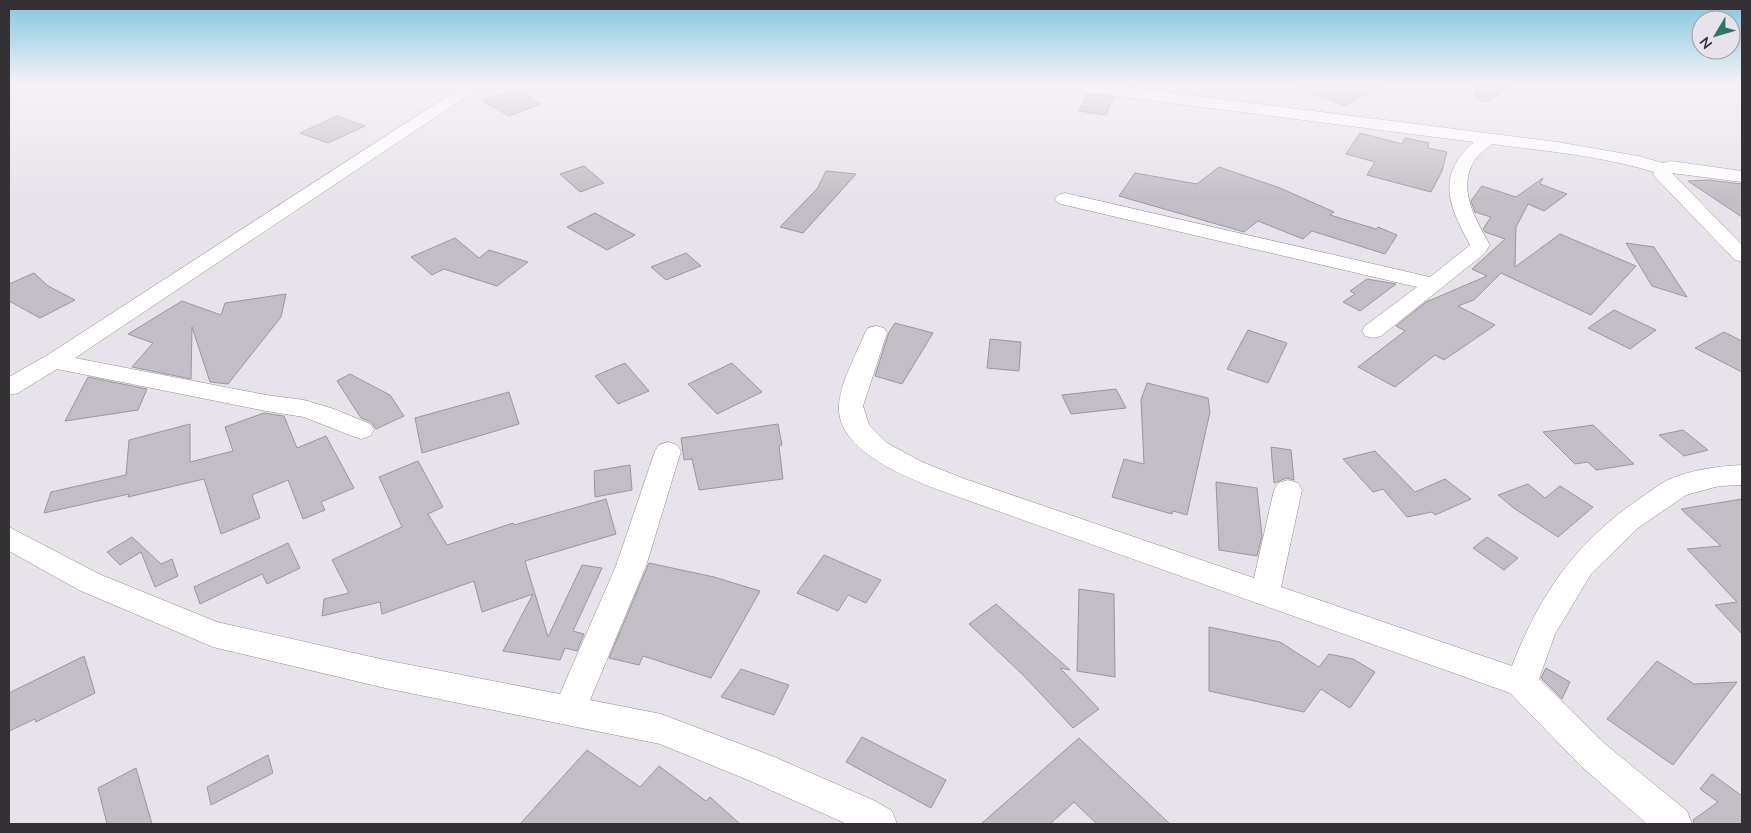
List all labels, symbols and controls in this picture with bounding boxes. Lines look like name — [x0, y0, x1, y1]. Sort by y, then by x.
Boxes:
north arrow — [1691, 10, 1741, 60]
text: N — [1695, 33, 1717, 53]

